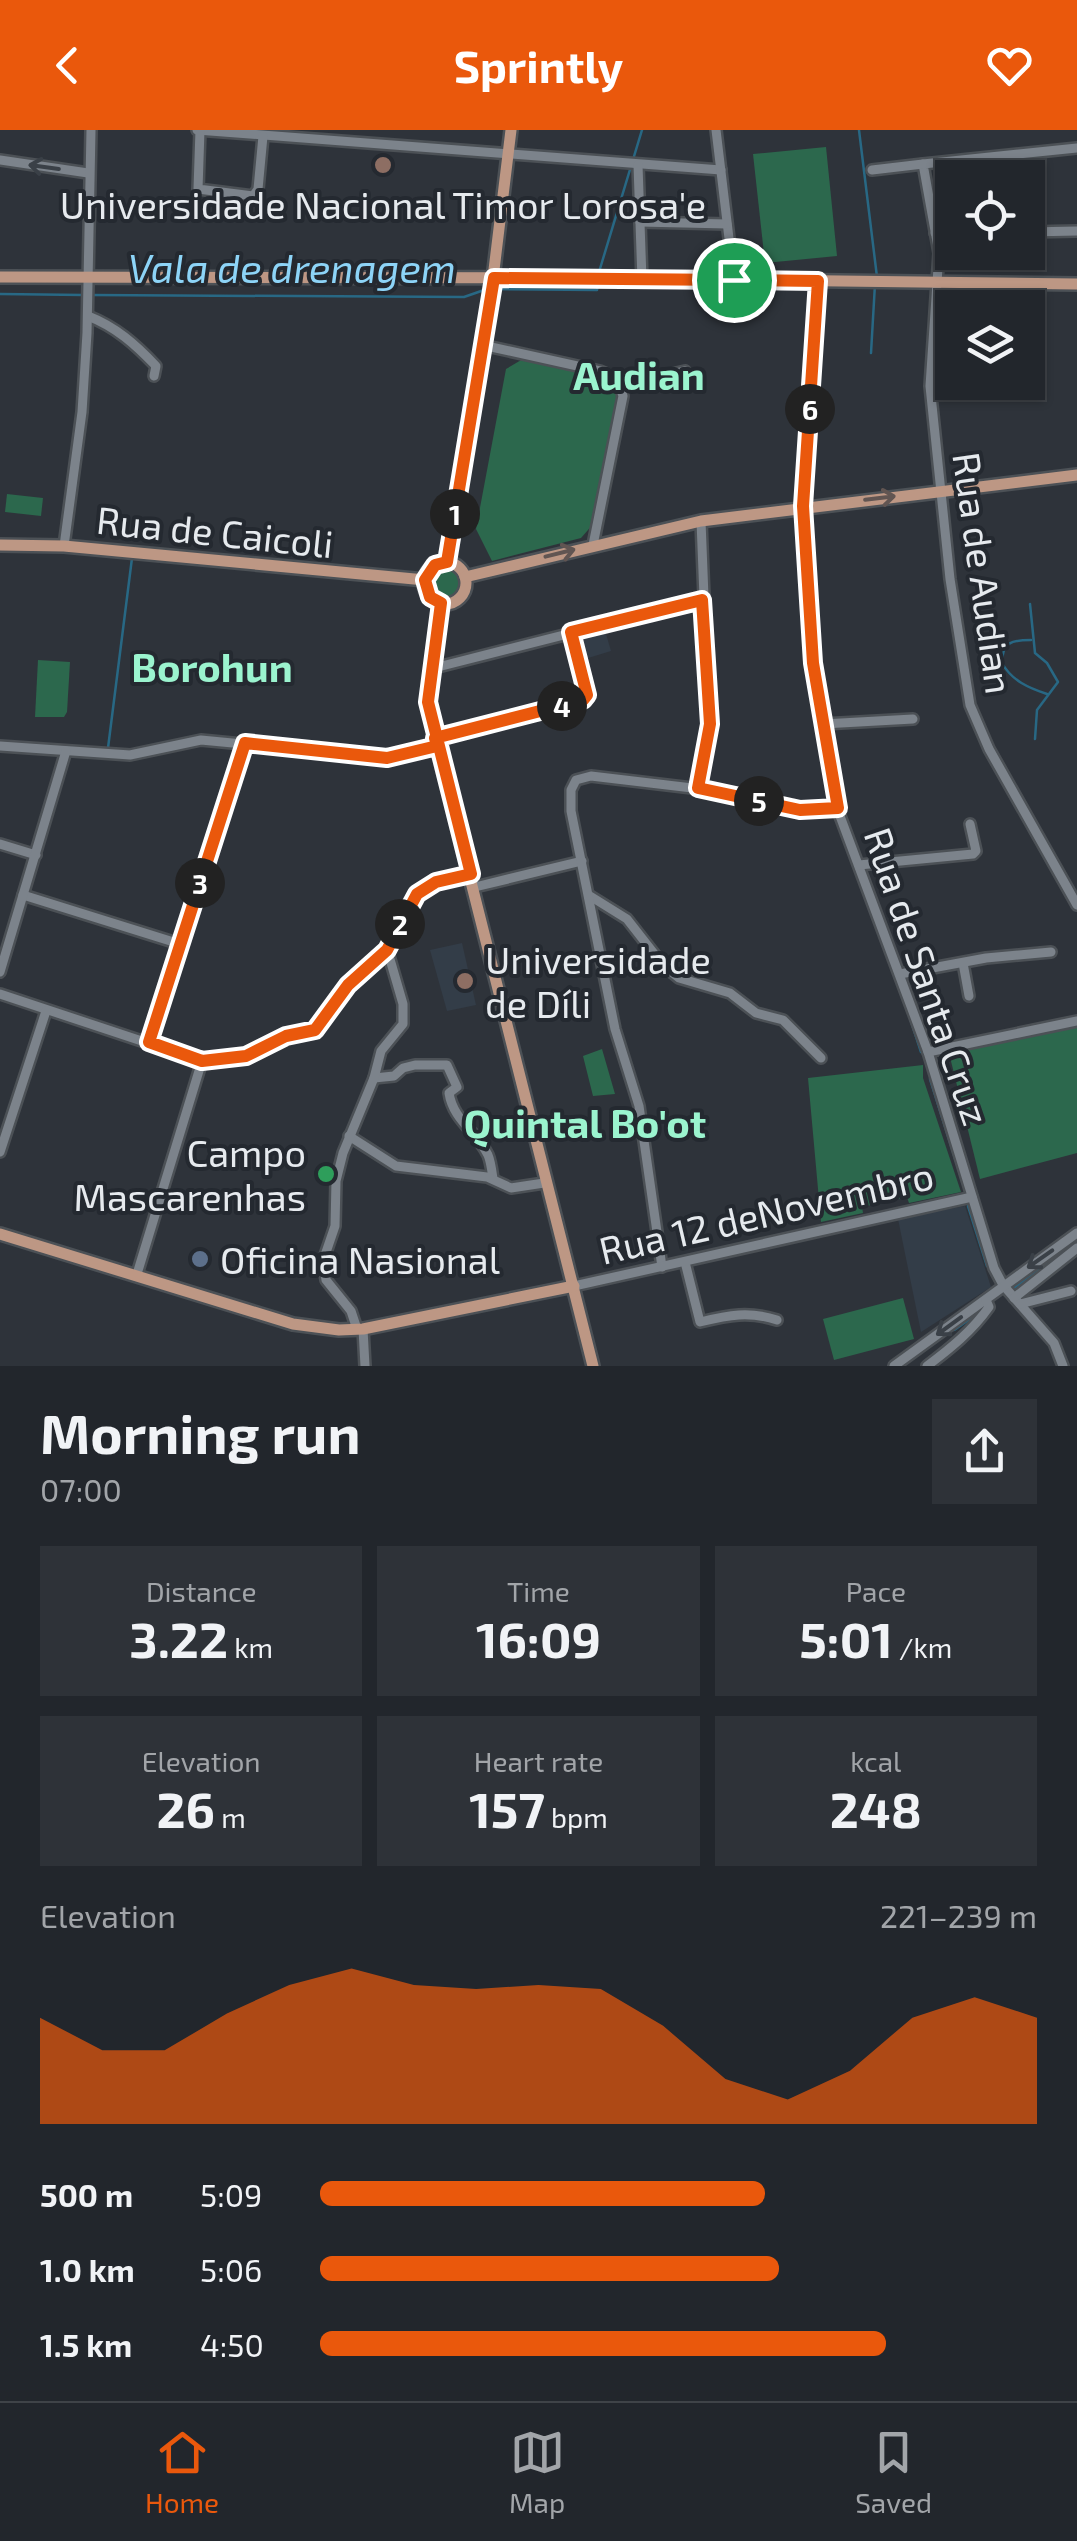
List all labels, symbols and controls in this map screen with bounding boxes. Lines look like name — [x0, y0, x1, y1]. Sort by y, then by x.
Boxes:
icon: back — [40, 38, 95, 93]
text: Sprintly — [454, 38, 623, 92]
icon: heart — [982, 38, 1037, 93]
marker: Universidade Nacional Timor Lorosa'e — [372, 154, 394, 176]
one-way arrow — [28, 157, 61, 175]
map controls — [935, 160, 1045, 400]
button: locate — [935, 160, 1045, 270]
place label: Universidade Nacional Timor Lorosa'e — [60, 181, 706, 227]
pin — [692, 238, 777, 323]
water label: Vala de drenagem — [128, 243, 456, 291]
icon: arrive — [707, 253, 762, 308]
button: layers — [935, 290, 1045, 400]
district label: Audian — [573, 350, 705, 398]
pin: 6 — [785, 384, 835, 434]
text: 6 — [802, 392, 818, 426]
street label: Rua de Audian — [944, 449, 1024, 697]
one-way arrow — [863, 488, 895, 507]
pin: 1 — [430, 489, 480, 539]
street label: Rua de Caicoli — [94, 496, 336, 566]
text: 1 — [449, 497, 461, 531]
one-way arrow — [543, 543, 575, 561]
district label: Borohun — [131, 642, 293, 690]
pin: 4 — [537, 681, 587, 731]
text: 4 — [553, 689, 571, 723]
pin: 5 — [734, 776, 784, 826]
text: 5 — [751, 784, 767, 818]
street label: Rua de Santa Cruz — [856, 821, 1000, 1131]
pin: 3 — [175, 858, 225, 908]
text: 3 — [192, 866, 208, 900]
pin: 2 — [375, 899, 425, 949]
text: 2 — [392, 907, 408, 941]
place label: Universidade de Díli — [485, 936, 711, 1026]
marker: Universidade de Díli — [454, 970, 476, 992]
district label: Quintal Bo'ot — [464, 1098, 706, 1148]
place label: Campo Mascarenhas — [74, 1129, 306, 1219]
street label: Rua 12 deNovembro — [595, 1151, 937, 1273]
marker: Campo Mascarenhas — [315, 1163, 337, 1185]
place label: Oficina Nasional — [220, 1236, 500, 1282]
marker: Oficina Nasional — [189, 1248, 211, 1270]
one-way arrow — [1027, 1248, 1054, 1269]
one-way arrow — [936, 1316, 963, 1337]
text: Morning run — [40, 1399, 361, 1465]
button: share — [932, 1399, 1037, 1504]
text: 07:00 — [40, 1470, 122, 1508]
text: Distance — [146, 1574, 256, 1608]
text: Time — [507, 1574, 570, 1608]
text: Pace — [846, 1574, 906, 1608]
text: 3.22 — [129, 1608, 228, 1668]
text: 16:09 — [476, 1608, 601, 1668]
text: 5:01 — [799, 1608, 893, 1668]
text: km — [228, 1630, 273, 1664]
text: /km — [893, 1630, 952, 1664]
text: Elevation — [142, 1744, 261, 1778]
text: Heart rate — [474, 1744, 603, 1778]
text: kcal — [850, 1744, 901, 1778]
text: 26 — [156, 1778, 215, 1838]
text: 157 — [469, 1778, 545, 1838]
text: 248 — [830, 1778, 922, 1838]
text: m — [215, 1800, 246, 1834]
text: bpm — [545, 1800, 608, 1834]
text: Elevation — [40, 1896, 176, 1934]
text: 221–239 m — [880, 1896, 1037, 1934]
text: 500 m — [40, 2175, 133, 2213]
text: 5:09 — [200, 2175, 262, 2213]
text: 1.0 km — [40, 2250, 135, 2288]
text: 5:06 — [200, 2250, 262, 2288]
text: 1.5 km — [40, 2325, 132, 2363]
text: 4:50 — [200, 2325, 264, 2363]
tab: Home — [145, 2425, 219, 2519]
tab: Map — [509, 2425, 565, 2519]
tab: Saved — [855, 2425, 932, 2519]

